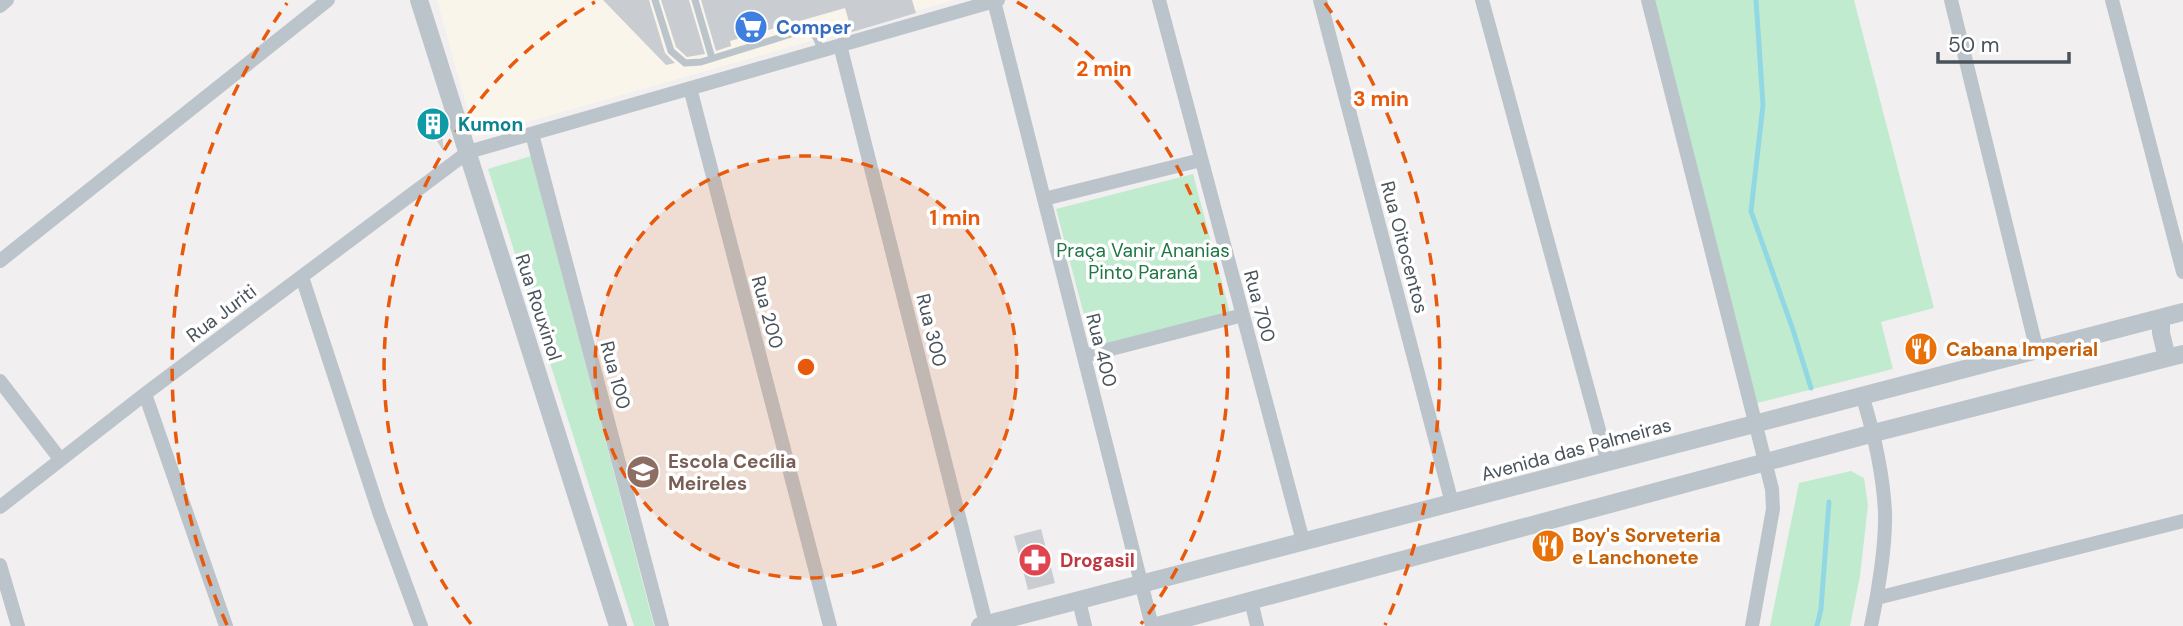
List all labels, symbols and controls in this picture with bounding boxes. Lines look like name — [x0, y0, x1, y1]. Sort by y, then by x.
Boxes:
supermarket icon: Comper — [732, 8, 770, 46]
place label: Comper — [776, 15, 851, 40]
scale bar — [1938, 21, 2069, 65]
text: 50 m — [1948, 31, 1999, 59]
text: 2 min — [1076, 55, 1132, 83]
text: 3 min — [1353, 85, 1409, 113]
building icon: Kumon — [414, 105, 452, 143]
place label: Kumon — [458, 112, 523, 137]
street label: Rua Oitocentos — [1375, 178, 1434, 316]
text: 1 min — [929, 204, 981, 232]
park label: Praça Vanir Ananias Pinto Paraná — [1056, 238, 1230, 285]
street label: Rua Rouxinol — [510, 251, 568, 364]
street label: Rua 700 — [1238, 267, 1281, 345]
street label: Rua 200 — [746, 273, 789, 351]
street label: Rua Juriti — [181, 279, 261, 348]
street label: Rua 300 — [910, 291, 953, 369]
street label: Rua 400 — [1080, 311, 1123, 390]
restaurant icon: Cabana Imperial — [1902, 330, 1940, 368]
place label: Cabana Imperial — [1946, 337, 2098, 362]
street label: Rua 100 — [594, 338, 637, 412]
centre of rings — [794, 355, 818, 379]
street label: Avenida das Palmeiras — [1478, 412, 1674, 487]
place label: Escola Cecília Meireles — [668, 449, 796, 496]
school or university icon: Escola Cecília Meireles — [624, 453, 662, 491]
place label: Boy's Sorveteria e Lanchonete — [1572, 523, 1721, 570]
restaurant icon: Boy's Sorveteria e Lanchonete — [1529, 527, 1567, 565]
pharmacy icon: Drogasil — [1016, 541, 1054, 579]
place label: Drogasil — [1060, 548, 1135, 573]

